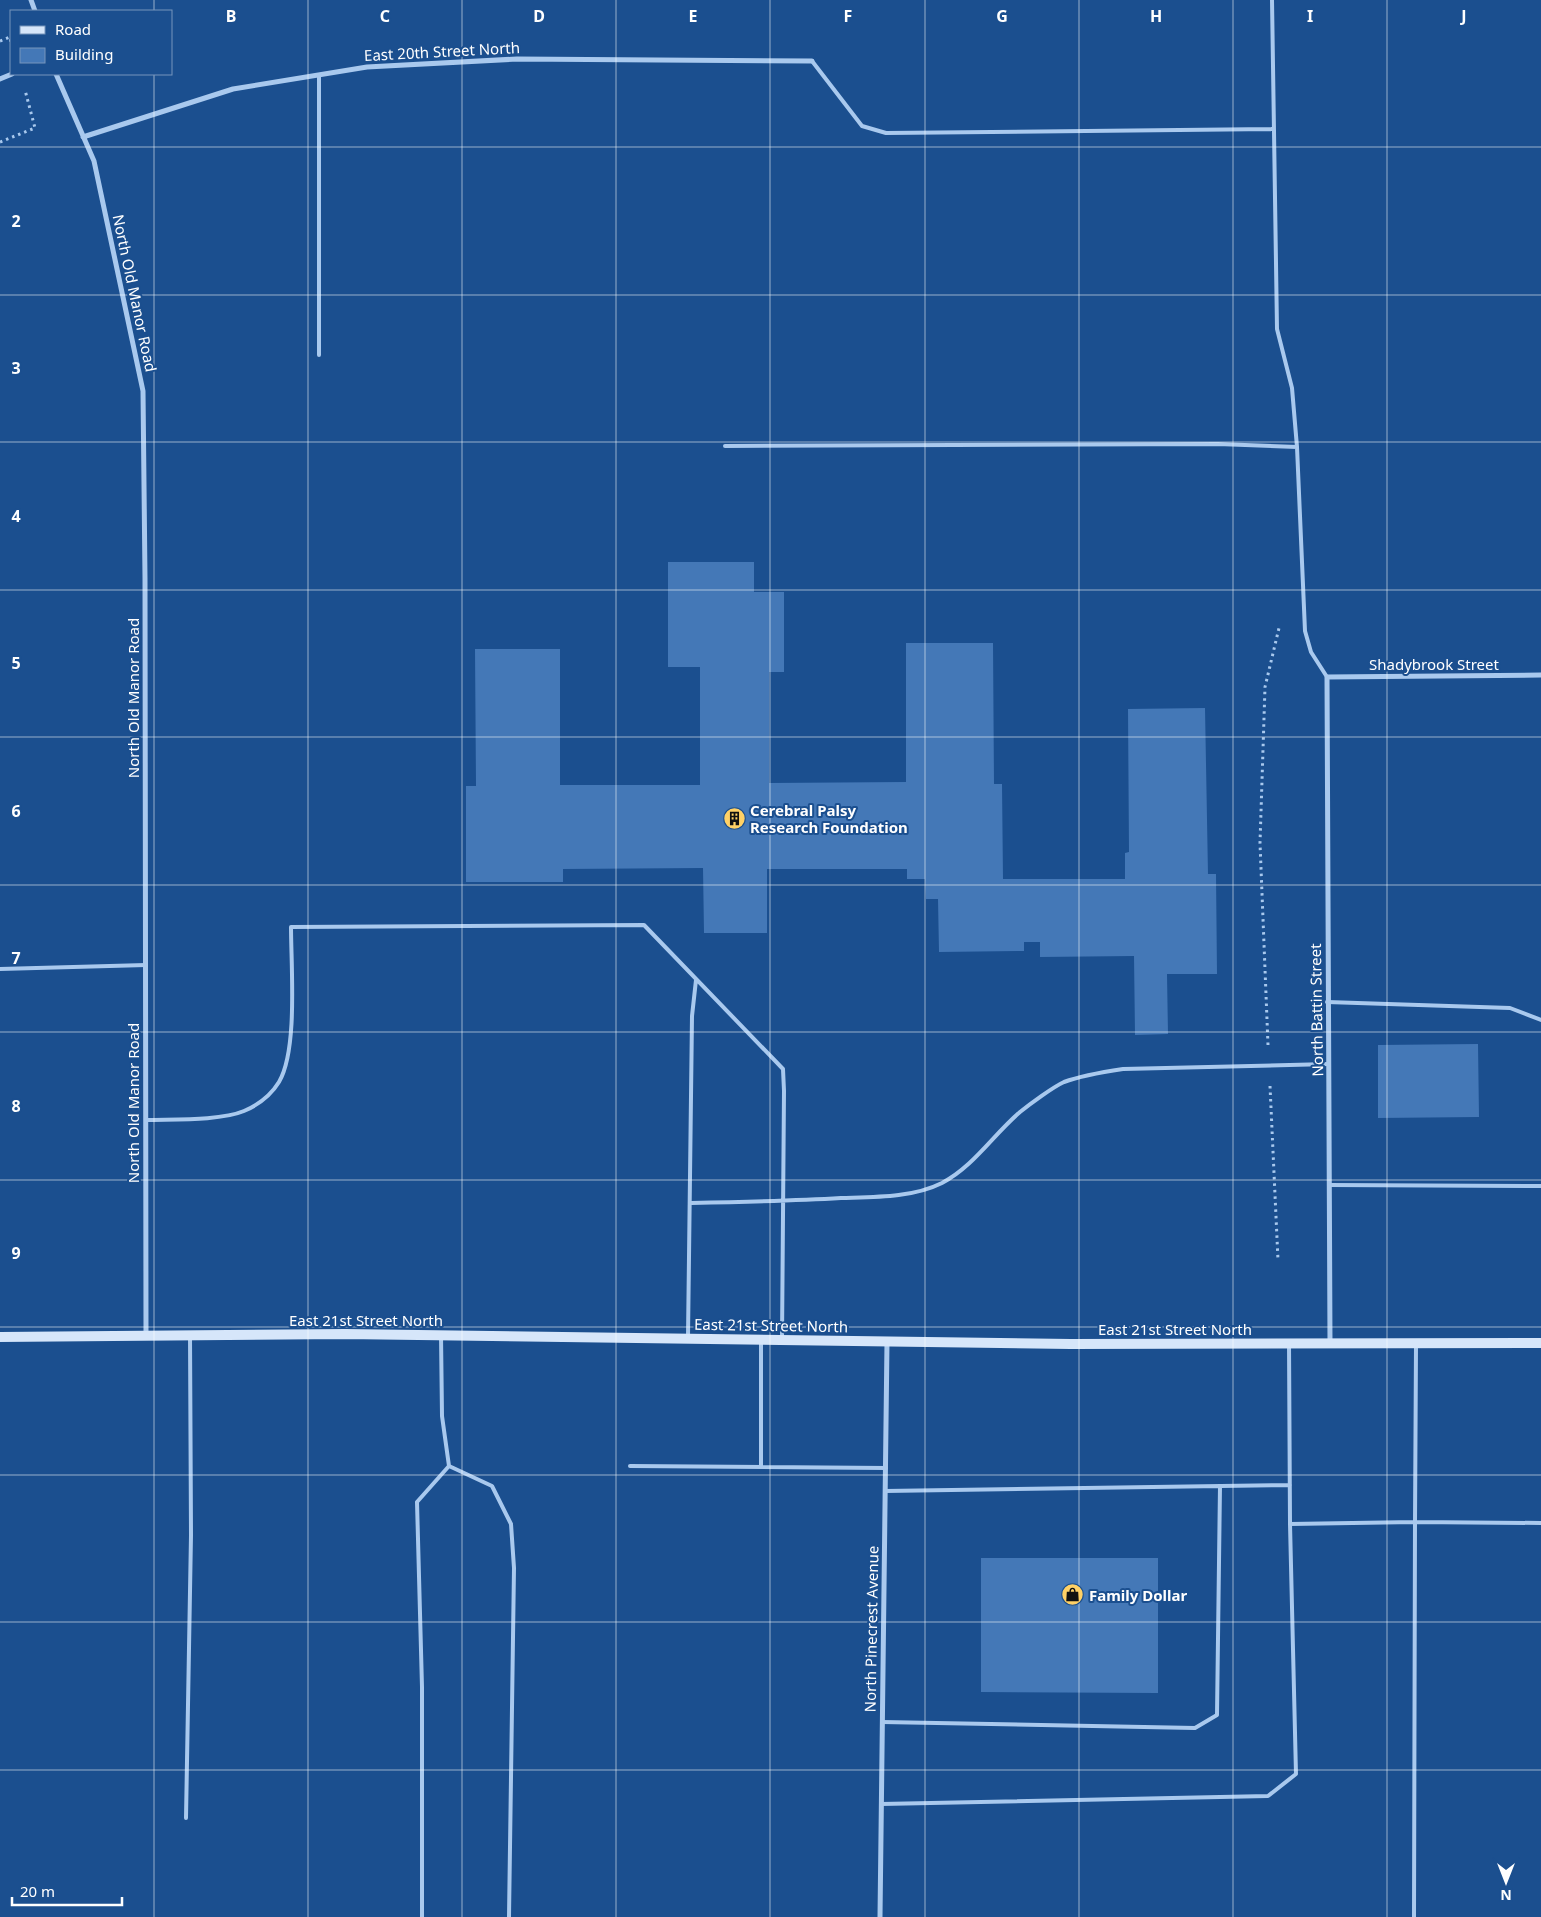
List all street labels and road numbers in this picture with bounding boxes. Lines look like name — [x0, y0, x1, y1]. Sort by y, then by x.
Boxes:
street label: East 20th Street North — [364, 37, 520, 65]
street label: North Old Manor Road — [109, 212, 161, 374]
street label: North Old Manor Road — [123, 618, 143, 778]
street label: Shadybrook Street — [1369, 654, 1500, 674]
street label: North Battin Street — [1305, 943, 1327, 1077]
street label: North Old Manor Road — [123, 1023, 143, 1183]
street label: East 21st Street North — [289, 1310, 443, 1330]
street label: East 21st Street North — [694, 1314, 848, 1336]
street label: East 21st Street North — [1098, 1319, 1252, 1339]
street label: North Pinecrest Avenue — [860, 1546, 882, 1712]

